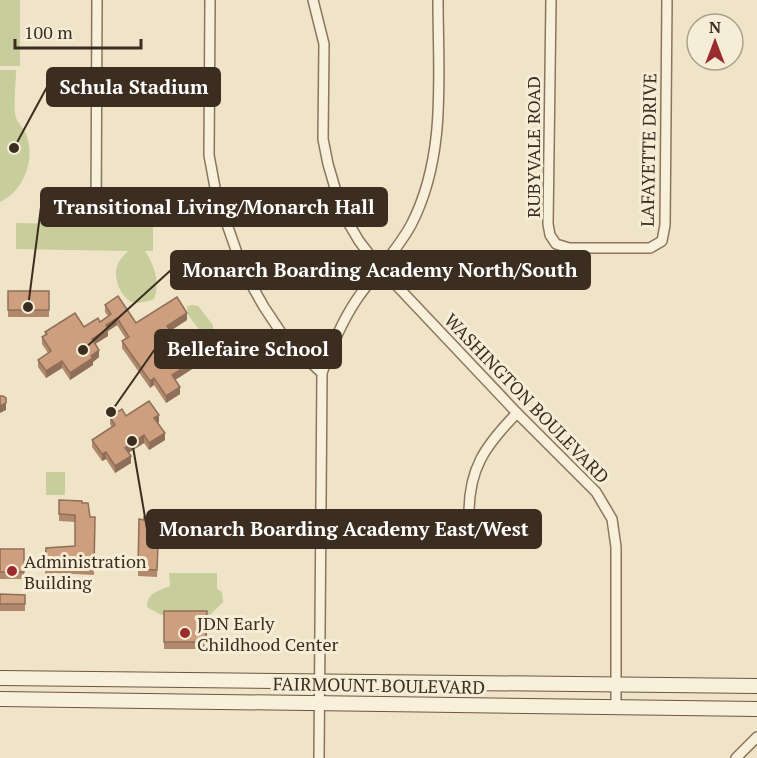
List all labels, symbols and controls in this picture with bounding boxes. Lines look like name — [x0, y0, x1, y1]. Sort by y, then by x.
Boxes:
scale bar — [15, 12, 141, 50]
north arrow — [685, 12, 745, 72]
text: N — [709, 16, 721, 38]
text: 100 m — [24, 20, 73, 44]
callout: Schula Stadium — [47, 68, 220, 106]
text: Schula Stadium — [59, 73, 209, 100]
street label: LAFAYETTE DRIVE — [635, 73, 661, 227]
street label: RUBYVALE ROAD — [521, 76, 545, 218]
callout: Transitional Living/Monarch Hall — [41, 188, 387, 226]
text: Transitional Living/Monarch Hall — [53, 193, 375, 220]
callout: Monarch Boarding Academy North/South — [171, 251, 590, 289]
text: Monarch Boarding Academy North/South — [182, 256, 578, 283]
street label: WASHINGTON BOULEVARD — [439, 308, 615, 488]
callout: Bellefaire School — [155, 330, 341, 368]
text: Bellefaire School — [167, 335, 329, 362]
callout: Monarch Boarding Academy East/West — [147, 510, 541, 548]
text: Monarch Boarding Academy East/West — [159, 515, 529, 542]
place label: Administration Building — [24, 549, 147, 594]
marker: Administration Building — [5, 564, 19, 578]
place label: JDN Early Childhood Center — [197, 611, 338, 656]
marker: JDN Early Childhood Center — [178, 626, 192, 640]
street label: FAIRMOUNT BOULEVARD — [273, 671, 485, 699]

